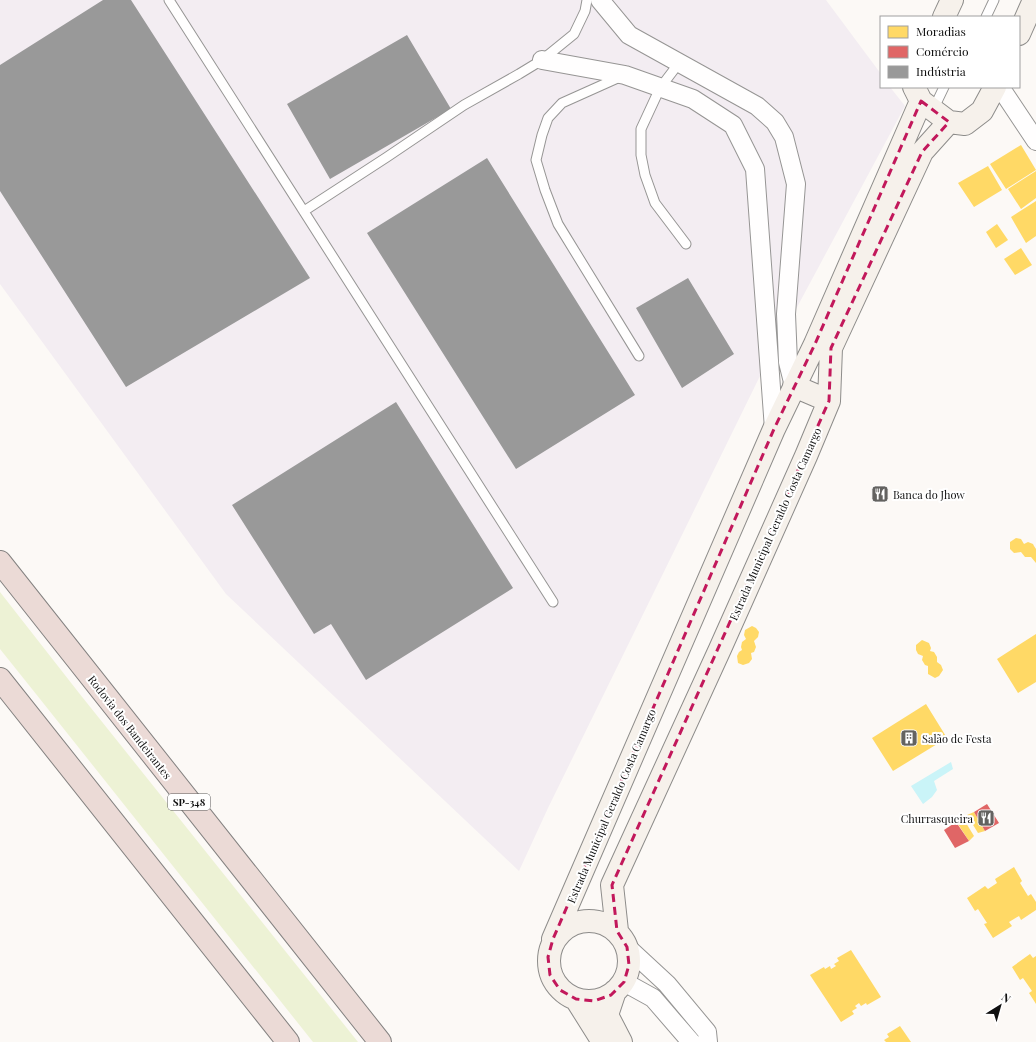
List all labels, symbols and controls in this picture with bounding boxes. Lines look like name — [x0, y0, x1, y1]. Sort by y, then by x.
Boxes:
legend — [880, 16, 1020, 88]
text: Moradias — [916, 23, 966, 39]
text: Comércio — [916, 43, 969, 59]
text: Indústria — [916, 63, 966, 79]
street label: Estrada Municipal Geraldo Costa Camargo — [726, 425, 824, 623]
restaurant icon: Banca do Jhow — [870, 484, 890, 504]
place label: Banca do Jhow — [893, 487, 965, 502]
street label: Rodovia dos Bandeirantes — [85, 672, 175, 782]
street label: Estrada Municipal Geraldo Costa Camargo — [563, 707, 659, 905]
building icon: Salão de Festa — [899, 728, 919, 748]
place label: Salão de Festa — [922, 731, 992, 746]
road number: SP-348 — [168, 794, 210, 810]
restaurant icon: Churrasqueira — [976, 808, 996, 828]
place label: Churrasqueira — [901, 811, 974, 826]
north arrow — [980, 986, 1020, 1026]
text: N — [999, 989, 1014, 1006]

